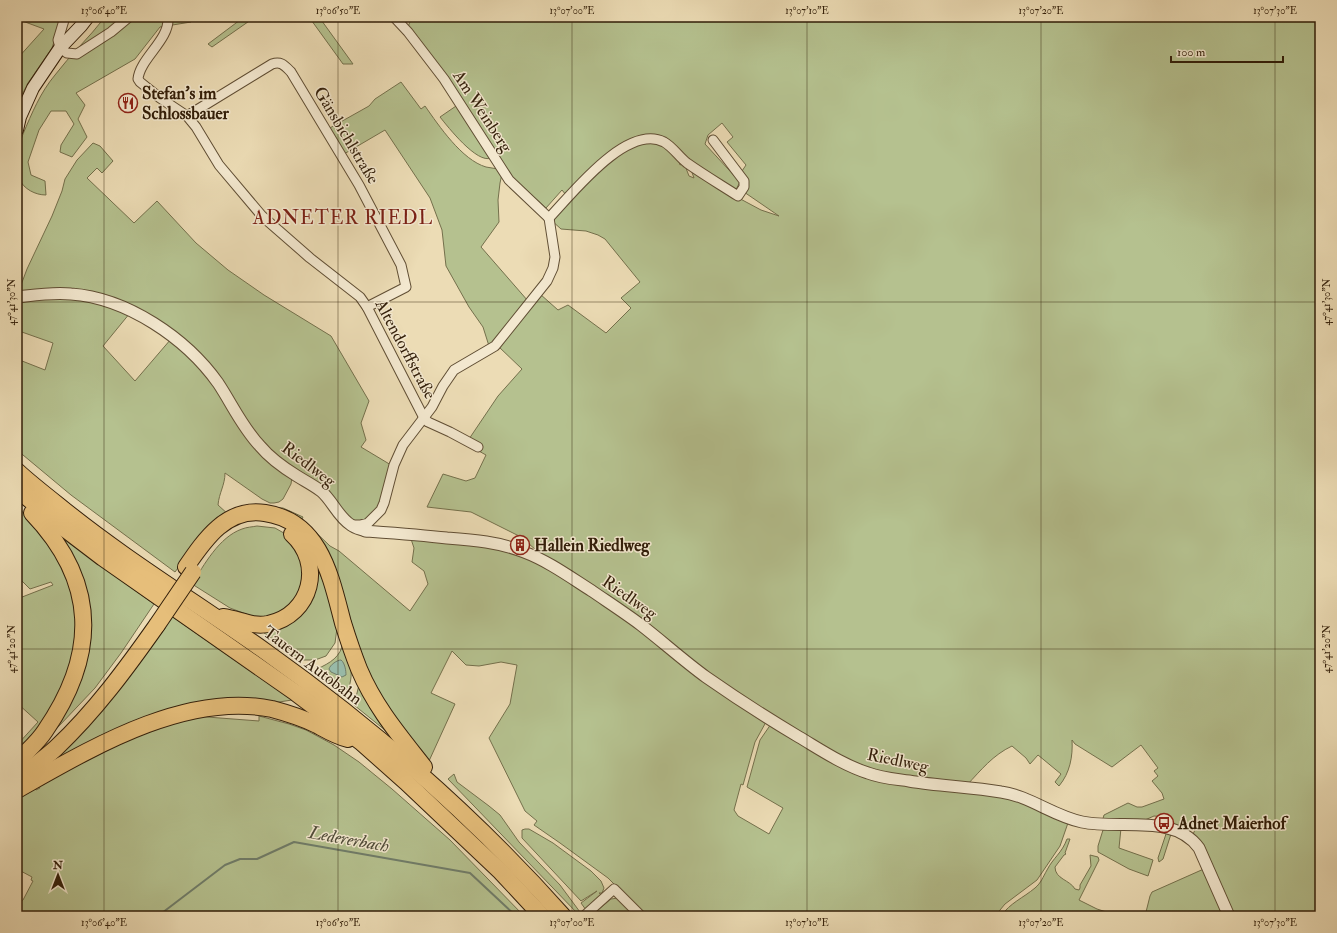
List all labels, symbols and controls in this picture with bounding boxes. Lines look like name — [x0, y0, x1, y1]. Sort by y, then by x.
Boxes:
text: 13°06'40"E — [81, 5, 127, 17]
text: 13°06'50"E — [316, 5, 360, 17]
text: 13°07'00"E — [549, 5, 595, 17]
text: 13°07'10"E — [785, 5, 829, 17]
text: 13°07'20"E — [1019, 5, 1063, 17]
text: 13°07'30"E — [1253, 5, 1297, 17]
scale bar — [1171, 38, 1283, 64]
text: 100 m — [1177, 45, 1206, 60]
street label: Am Weinberg — [448, 65, 517, 157]
place label: Stefan's im Schlossbauer — [142, 83, 230, 124]
street label: Gänsbichlstraße — [309, 83, 384, 188]
restaurant icon: Stefan's im Schlossbauer — [117, 92, 139, 114]
district label: ADNETER RIEDL — [252, 206, 433, 230]
text: 47°41'30"N — [6, 278, 18, 326]
text: 47°41'30"N — [1321, 278, 1333, 326]
street label: Altendorffstraße — [370, 295, 441, 403]
street label: Riedlweg — [278, 437, 340, 492]
building icon: Hallein Riedlweg — [509, 534, 531, 556]
place label: Hallein Riedlweg — [534, 535, 650, 557]
street label: Riedlweg — [598, 571, 662, 624]
street label: Tauern Autobahn — [259, 621, 366, 710]
text: 47°41'20"N — [6, 625, 18, 673]
text: 47°41'20"N — [1321, 625, 1333, 673]
street label: Riedlweg — [865, 744, 931, 777]
bus stop icon: Adnet Maierhof — [1153, 812, 1175, 834]
place label: Adnet Maierhof — [1177, 813, 1289, 834]
water label: Ledererbach — [306, 821, 391, 858]
north arrow — [38, 855, 78, 895]
text: N — [52, 859, 64, 872]
text: 13°06'40"E — [81, 917, 127, 929]
text: 13°06'50"E — [316, 917, 360, 929]
text: 13°07'00"E — [549, 917, 595, 929]
text: 13°07'10"E — [785, 917, 829, 929]
text: 13°07'20"E — [1019, 917, 1063, 929]
text: 13°07'30"E — [1253, 917, 1297, 929]

